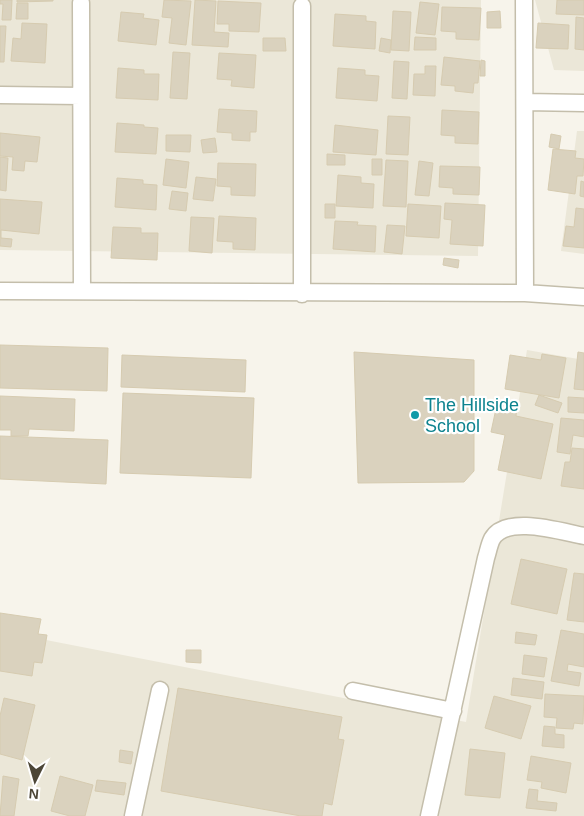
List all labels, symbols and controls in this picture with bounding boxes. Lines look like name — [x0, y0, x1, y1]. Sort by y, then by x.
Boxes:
place label: The Hillside School — [425, 395, 519, 436]
marker: The Hillside School — [409, 409, 421, 421]
north arrow — [10, 756, 60, 806]
text: N — [28, 786, 40, 802]

